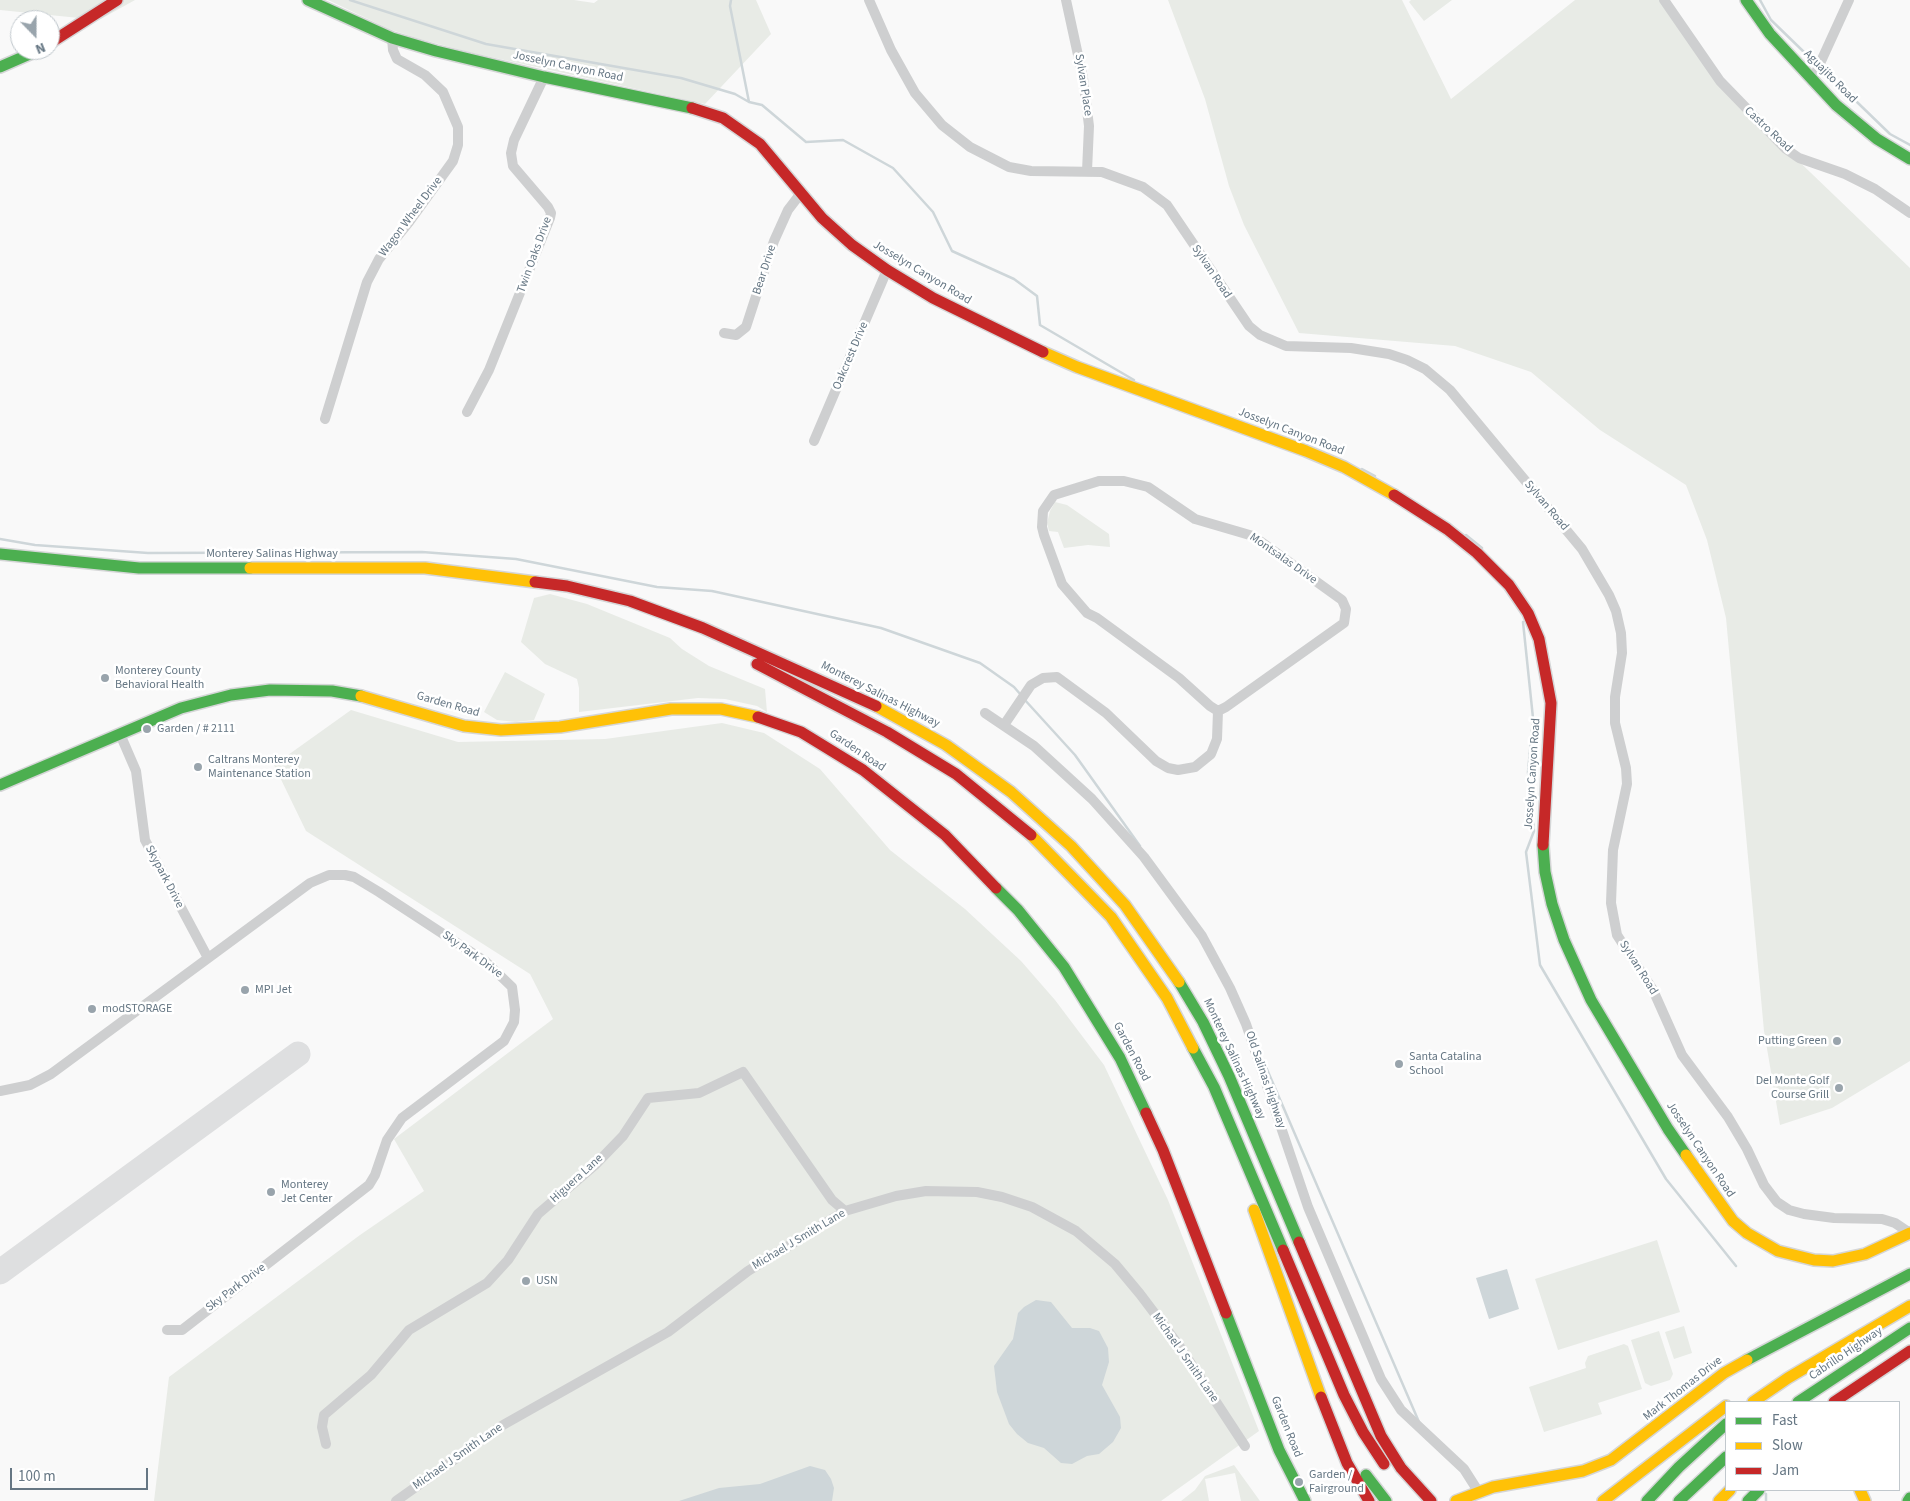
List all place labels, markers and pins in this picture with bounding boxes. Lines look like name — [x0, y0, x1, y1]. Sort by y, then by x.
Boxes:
place label: Monterey County Behavioral Health — [115, 664, 204, 692]
marker: Monterey County Behavioral Health — [99, 672, 111, 684]
place label: Garden / # 2111 — [157, 722, 235, 736]
marker: Garden / # 2111 — [141, 723, 153, 735]
place label: Caltrans Monterey Maintenance Station — [208, 753, 311, 781]
marker: Caltrans Monterey Maintenance Station — [192, 761, 204, 773]
place label: MPI Jet — [255, 983, 292, 997]
marker: MPI Jet — [239, 984, 251, 996]
place label: modSTORAGE — [102, 1002, 172, 1016]
marker: modSTORAGE — [86, 1003, 98, 1015]
place label: Putting Green — [1758, 1034, 1827, 1048]
marker: Putting Green — [1831, 1035, 1843, 1047]
place label: Santa Catalina School — [1409, 1050, 1481, 1078]
marker: Santa Catalina School — [1393, 1058, 1405, 1070]
place label: Del Monte Golf Course Grill — [1756, 1074, 1829, 1102]
marker: Del Monte Golf Course Grill — [1833, 1082, 1845, 1094]
place label: Monterey Jet Center — [281, 1178, 332, 1206]
marker: Monterey Jet Center — [265, 1186, 277, 1198]
place label: USN — [536, 1274, 558, 1288]
marker: USN — [520, 1275, 532, 1287]
place label: Garden / Fairground — [1309, 1468, 1364, 1496]
marker: Garden / Fairground — [1293, 1476, 1305, 1488]

